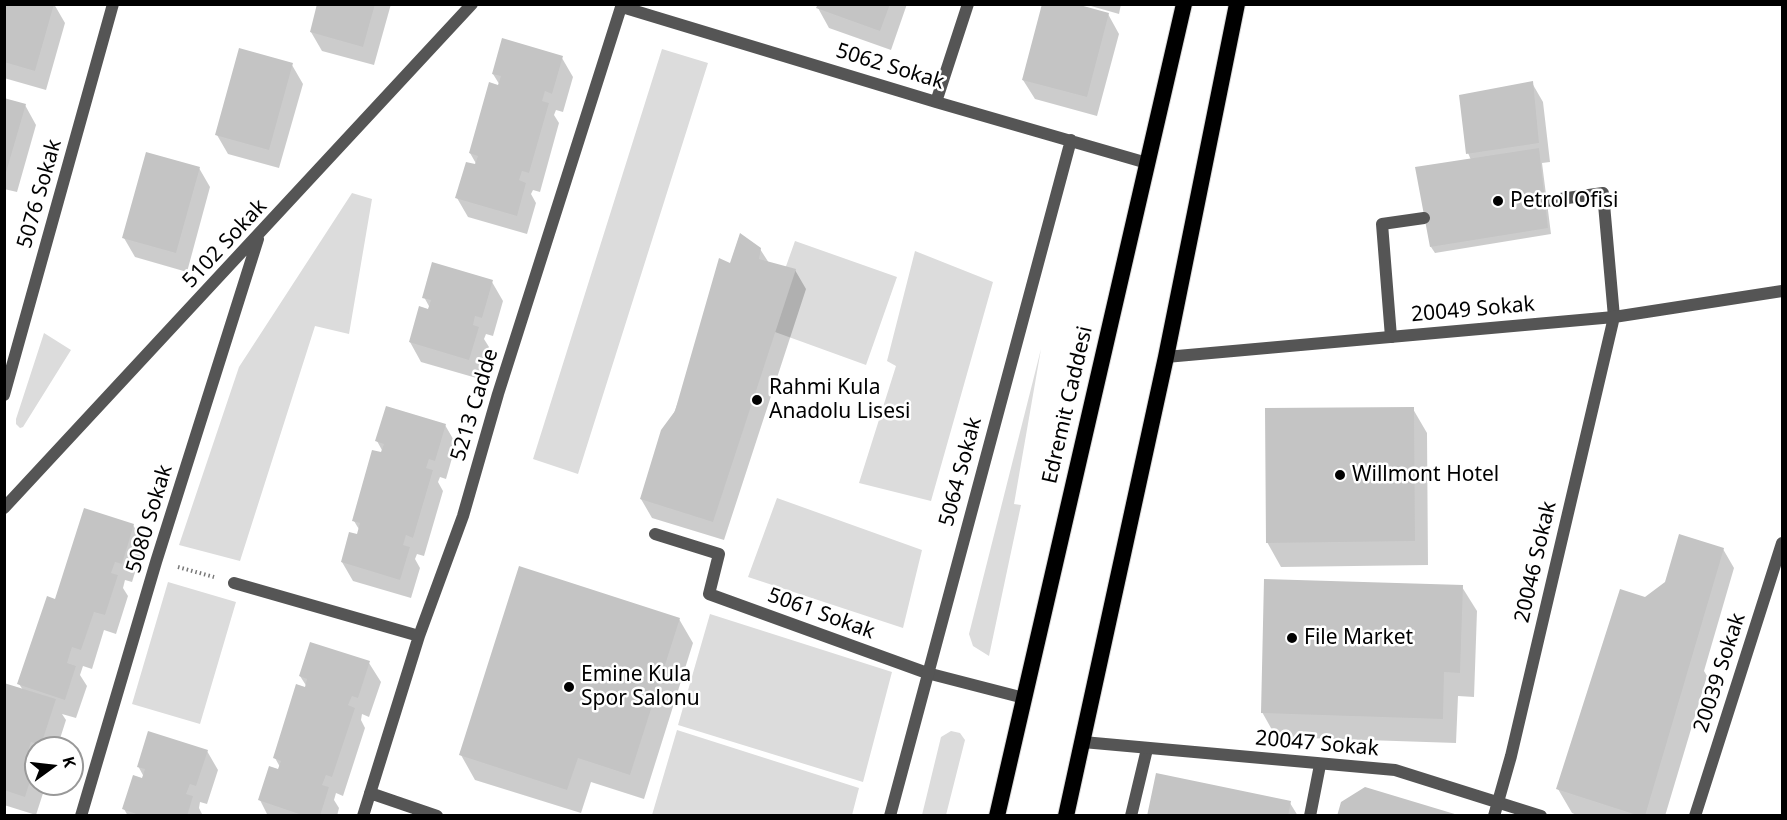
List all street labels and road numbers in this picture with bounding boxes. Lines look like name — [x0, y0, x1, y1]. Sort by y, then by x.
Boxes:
street label: 5062 Sokak — [833, 39, 947, 95]
street label: 5076 Sokak — [12, 137, 68, 251]
street label: 5102 Sokak — [178, 194, 272, 294]
street label: 20049 Sokak — [1410, 292, 1536, 328]
street label: Edremit Caddesi — [1038, 324, 1098, 486]
street label: 5213 Cadde — [446, 346, 504, 464]
street label: 5064 Sokak — [934, 415, 988, 529]
street label: 5080 Sokak — [122, 462, 178, 576]
street label: 20046 Sokak — [1510, 499, 1562, 625]
street label: 5061 Sokak — [764, 583, 878, 645]
street label: 20039 Sokak — [1689, 610, 1751, 736]
street label: 20047 Sokak — [1254, 726, 1380, 762]

